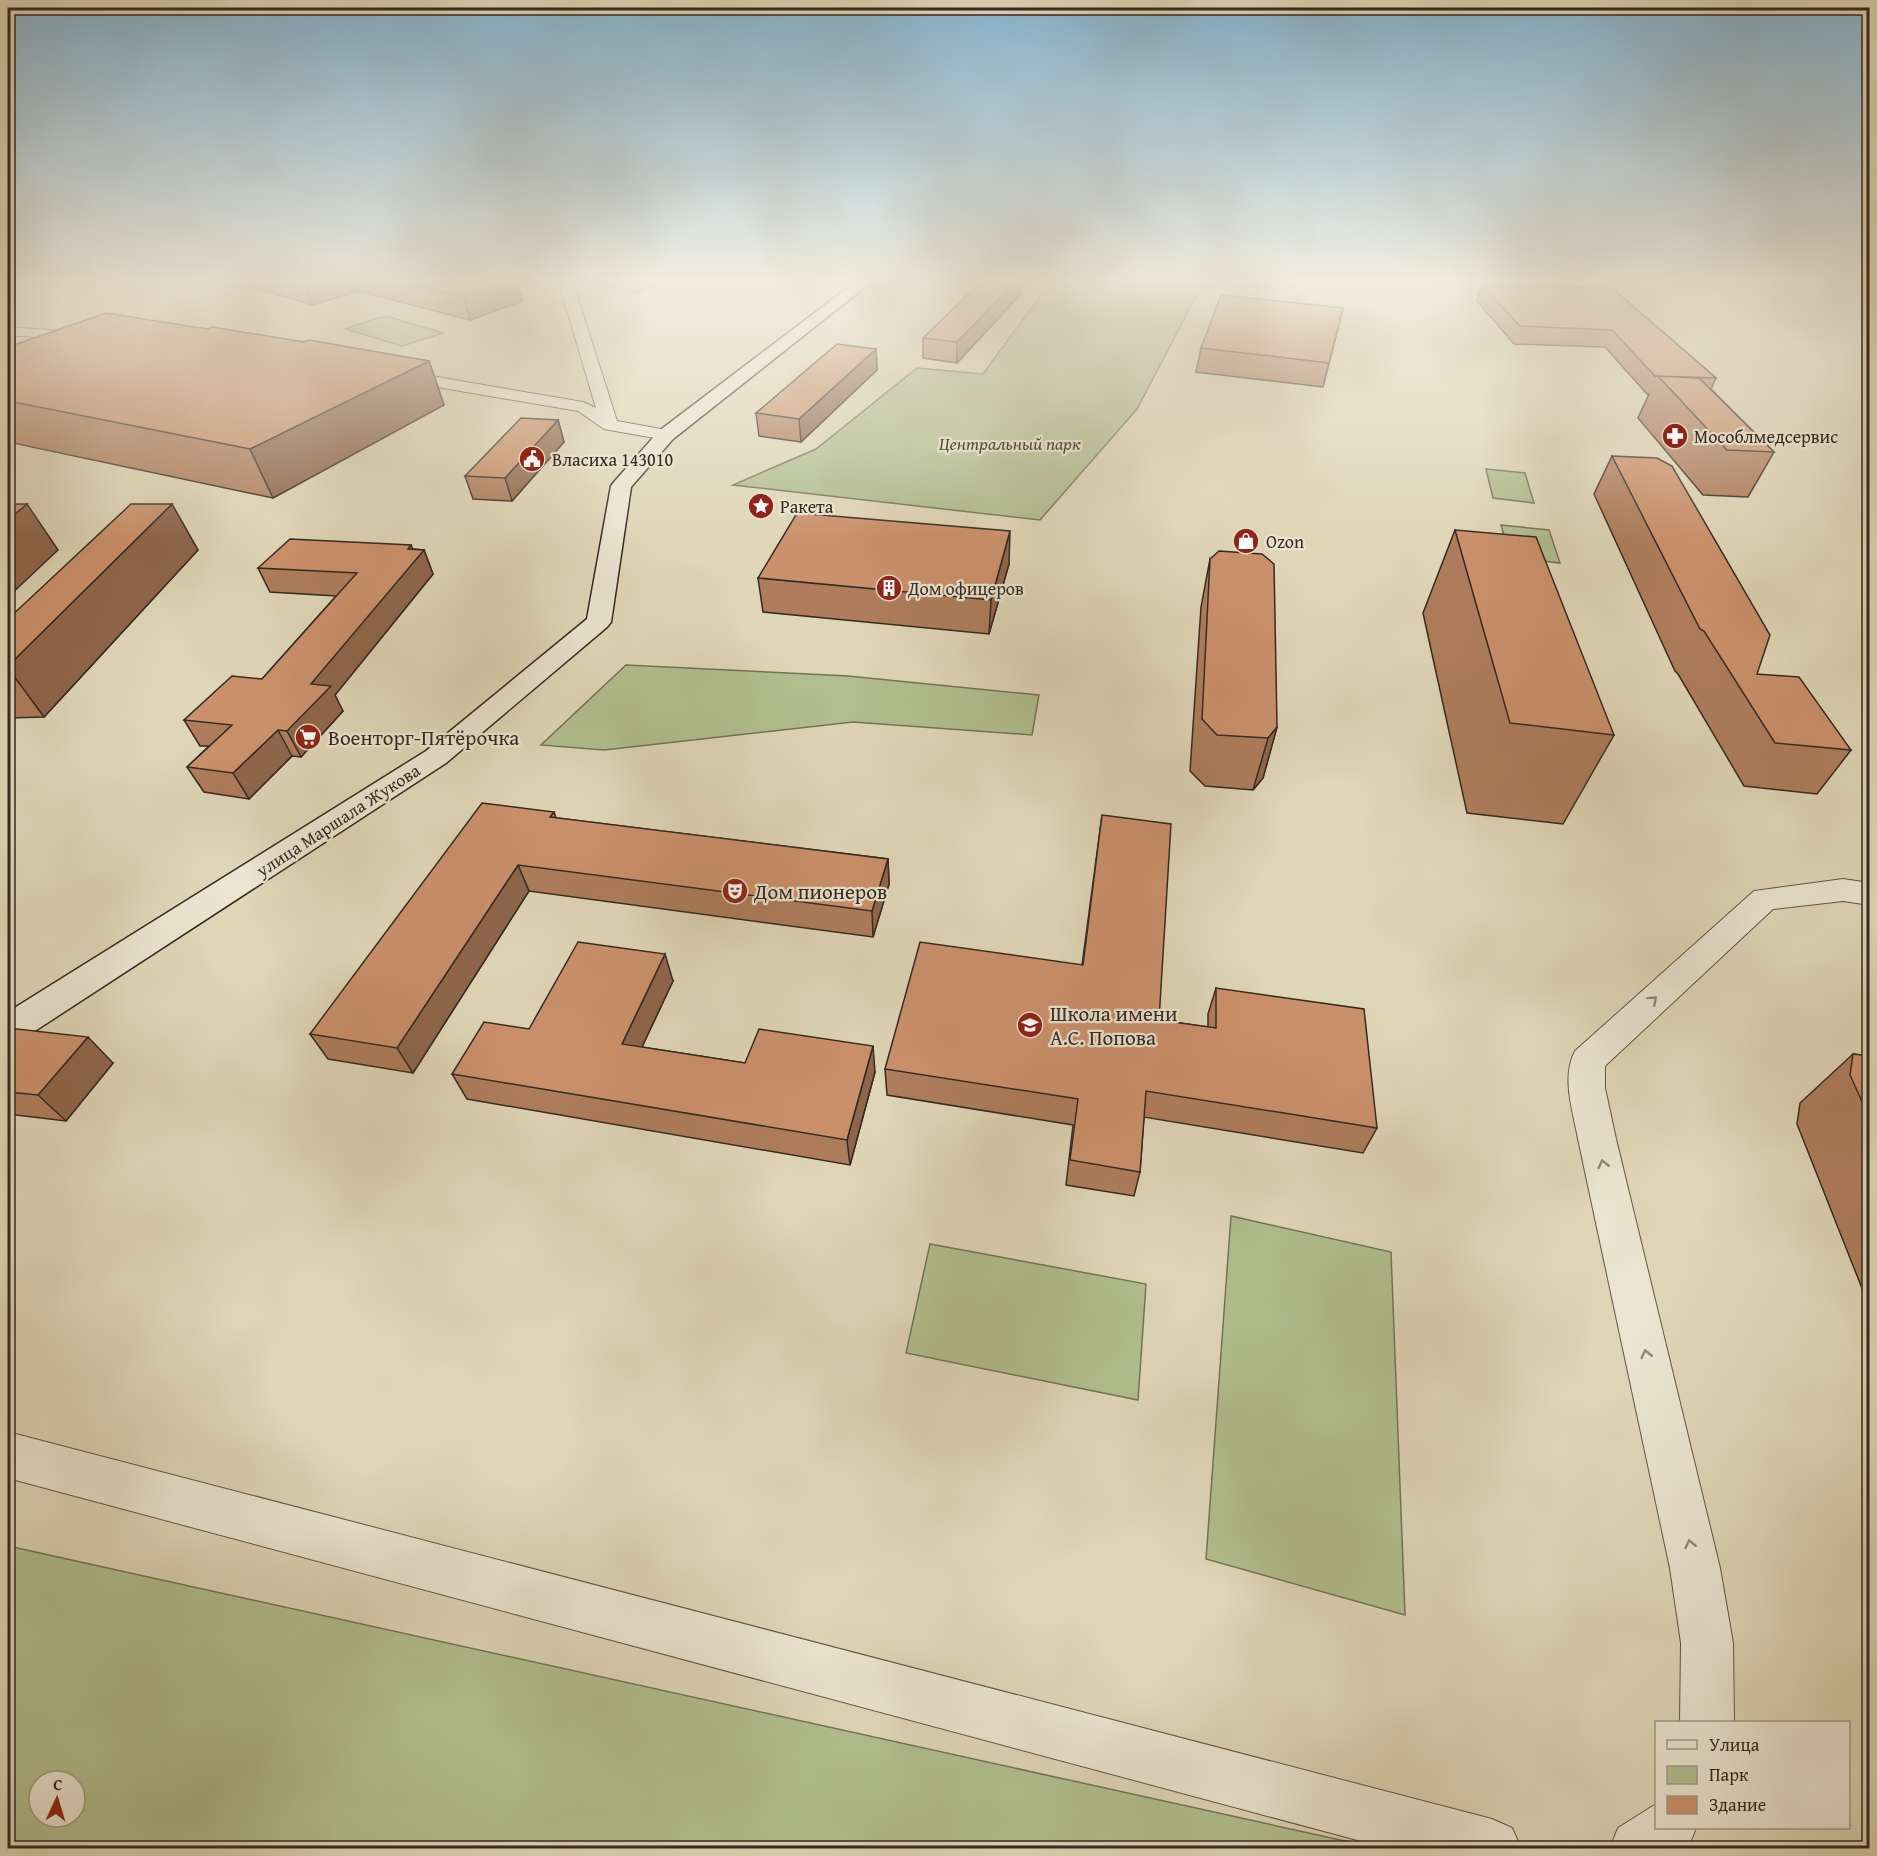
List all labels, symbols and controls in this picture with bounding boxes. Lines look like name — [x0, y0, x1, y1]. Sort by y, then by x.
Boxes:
pharmacy icon: Мособлмедсервис — [1660, 421, 1690, 451]
place label: Мособлмедсервис — [1694, 423, 1838, 450]
park label: Центральный парк — [939, 430, 1081, 457]
public building icon: Власиха 143010 — [517, 444, 547, 474]
place label: Власиха 143010 — [552, 446, 673, 473]
place icon: Ракета — [746, 491, 776, 521]
place label: Ракета — [780, 493, 834, 520]
shop icon: Ozon — [1231, 526, 1261, 556]
place label: Ozon — [1266, 528, 1304, 555]
building icon: Дом офицеров — [874, 573, 904, 603]
place label: Дом офицеров — [907, 575, 1024, 602]
supermarket icon: Военторг-Пятёрочка — [293, 722, 323, 752]
place label: Военторг-Пятёрочка — [328, 722, 519, 753]
street label: улица Маршала Жукова — [250, 757, 426, 884]
theatre icon: Дом пионеров — [720, 876, 750, 906]
place label: Дом пионеров — [753, 876, 887, 907]
one-way arrow — [1646, 996, 1657, 1007]
place label: Школа имени А.С. Попова — [1050, 998, 1177, 1053]
school or university icon: Школа имени А.С. Попова — [1015, 1010, 1045, 1040]
one-way arrow — [1597, 1159, 1610, 1169]
one-way arrow — [1641, 1349, 1654, 1359]
one-way arrow — [1684, 1539, 1697, 1549]
legend — [1655, 1721, 1850, 1829]
text: Улица — [1709, 1731, 1760, 1758]
text: Парк — [1709, 1761, 1749, 1788]
north arrow — [27, 1769, 87, 1829]
text: С — [53, 1772, 63, 1796]
text: Здание — [1709, 1791, 1766, 1818]

